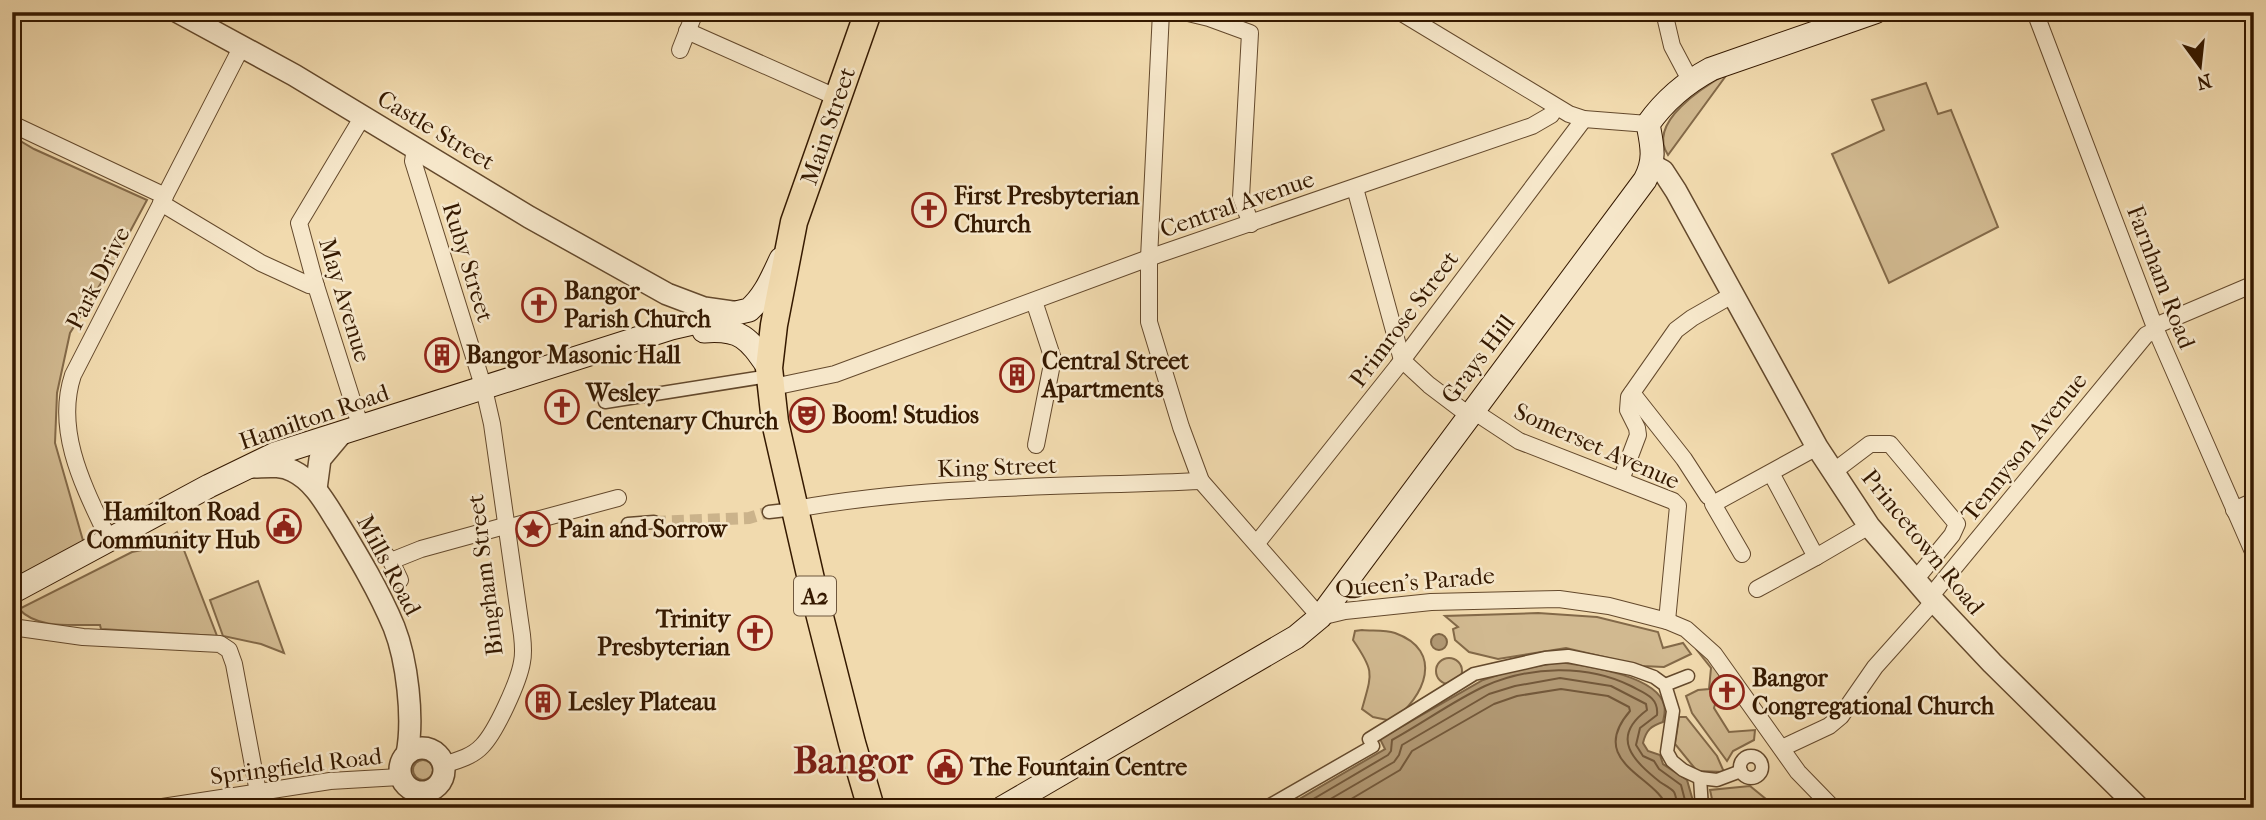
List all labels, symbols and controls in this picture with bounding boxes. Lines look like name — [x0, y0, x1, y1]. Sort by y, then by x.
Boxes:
north arrow — [2164, 32, 2234, 102]
street label: Main Street — [795, 63, 861, 189]
text: N — [2194, 69, 2214, 94]
street label: Castle Street — [372, 84, 500, 176]
street label: Central Avenue — [1156, 165, 1318, 243]
place label: First Presbyterian Church — [953, 182, 1141, 238]
church icon: First Presbyterian Church — [910, 191, 948, 229]
street label: Ruby Street — [437, 199, 500, 326]
street label: Farnham Road — [2121, 201, 2201, 353]
street label: Park Drive — [60, 222, 136, 334]
street label: May Avenue — [313, 235, 377, 365]
street label: Primrose Street — [1344, 245, 1465, 393]
place label: Bangor Parish Church — [564, 277, 712, 333]
church icon: Bangor Parish Church — [520, 286, 558, 324]
street label: Grays Hill — [1436, 309, 1521, 409]
building icon: Bangor Masonic Hall — [423, 336, 461, 374]
place label: Bangor Masonic Hall — [466, 341, 681, 369]
place label: Central Street Apartments — [1040, 347, 1189, 403]
building icon: Central Street Apartments — [998, 356, 1036, 394]
street label: Tennyson Avenue — [1955, 367, 2093, 527]
street label: Hamilton Road — [235, 378, 394, 456]
place label: Wesley Centenary Church — [585, 379, 779, 435]
church icon: Wesley Centenary Church — [543, 388, 581, 426]
theatre icon: Boom! Studios — [788, 396, 826, 434]
street label: Somerset Avenue — [1510, 397, 1684, 495]
place label: Boom! Studios — [832, 401, 979, 429]
street label: King Street — [937, 451, 1058, 483]
street label: Princetown Road — [1856, 464, 1991, 621]
street label: Bingham Street — [461, 492, 509, 657]
place label: Hamilton Road Community Hub — [86, 498, 261, 554]
public building icon: Hamilton Road Community Hub — [265, 507, 303, 545]
street label: Mills Road — [351, 510, 428, 621]
place icon: Pain and Sorrow — [514, 510, 552, 548]
place label: Pain and Sorrow — [558, 515, 728, 543]
street label: Queen's Parade — [1334, 561, 1496, 603]
road number: A2 — [794, 576, 836, 616]
place label: Trinity Presbyterian — [597, 605, 731, 661]
church icon: Trinity Presbyterian — [736, 614, 774, 652]
place label: Bangor Congregational Church — [1752, 664, 1995, 720]
church icon: Bangor Congregational Church — [1708, 673, 1746, 711]
building icon: Lesley Plateau — [524, 683, 562, 721]
place label: Lesley Plateau — [568, 688, 717, 716]
district label: Bangor — [793, 738, 914, 783]
street label: Springfield Road — [209, 741, 384, 790]
public building icon: The Fountain Centre — [926, 748, 964, 786]
place label: The Fountain Centre — [969, 753, 1187, 781]

